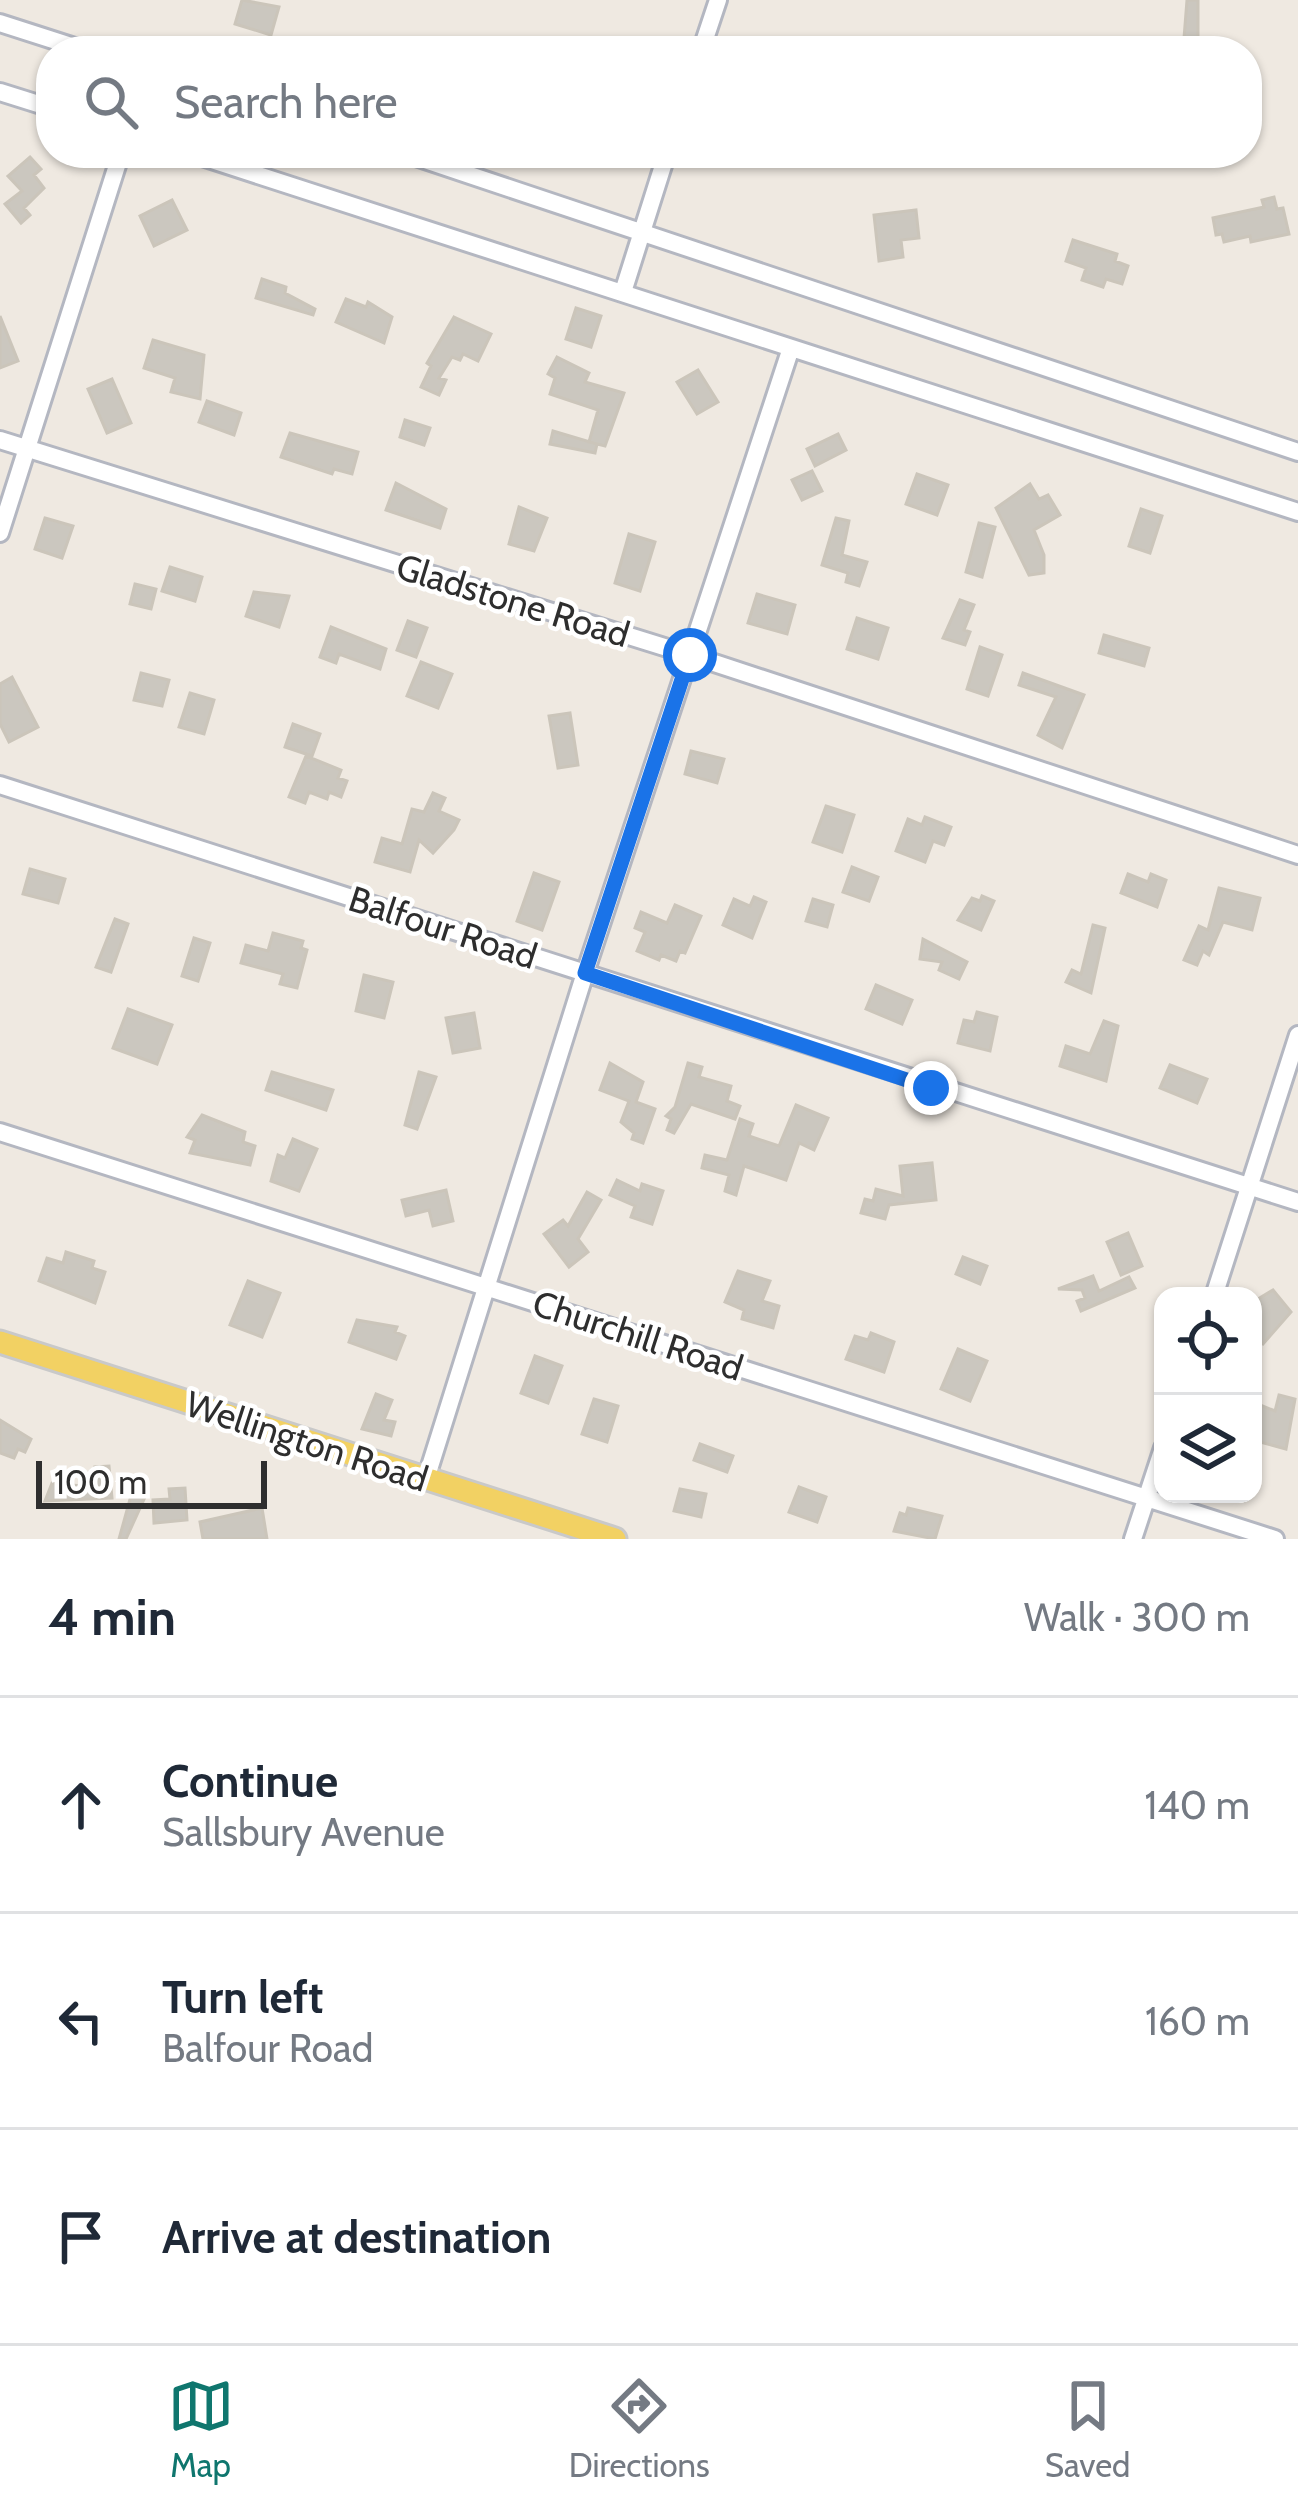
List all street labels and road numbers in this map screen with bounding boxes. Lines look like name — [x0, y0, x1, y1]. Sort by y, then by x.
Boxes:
street label: Gladstone Road — [391, 544, 635, 656]
street label: Balfour Road — [343, 876, 543, 978]
street label: Churchill Road — [527, 1280, 749, 1390]
street label: Wellington Road — [180, 1381, 434, 1501]

